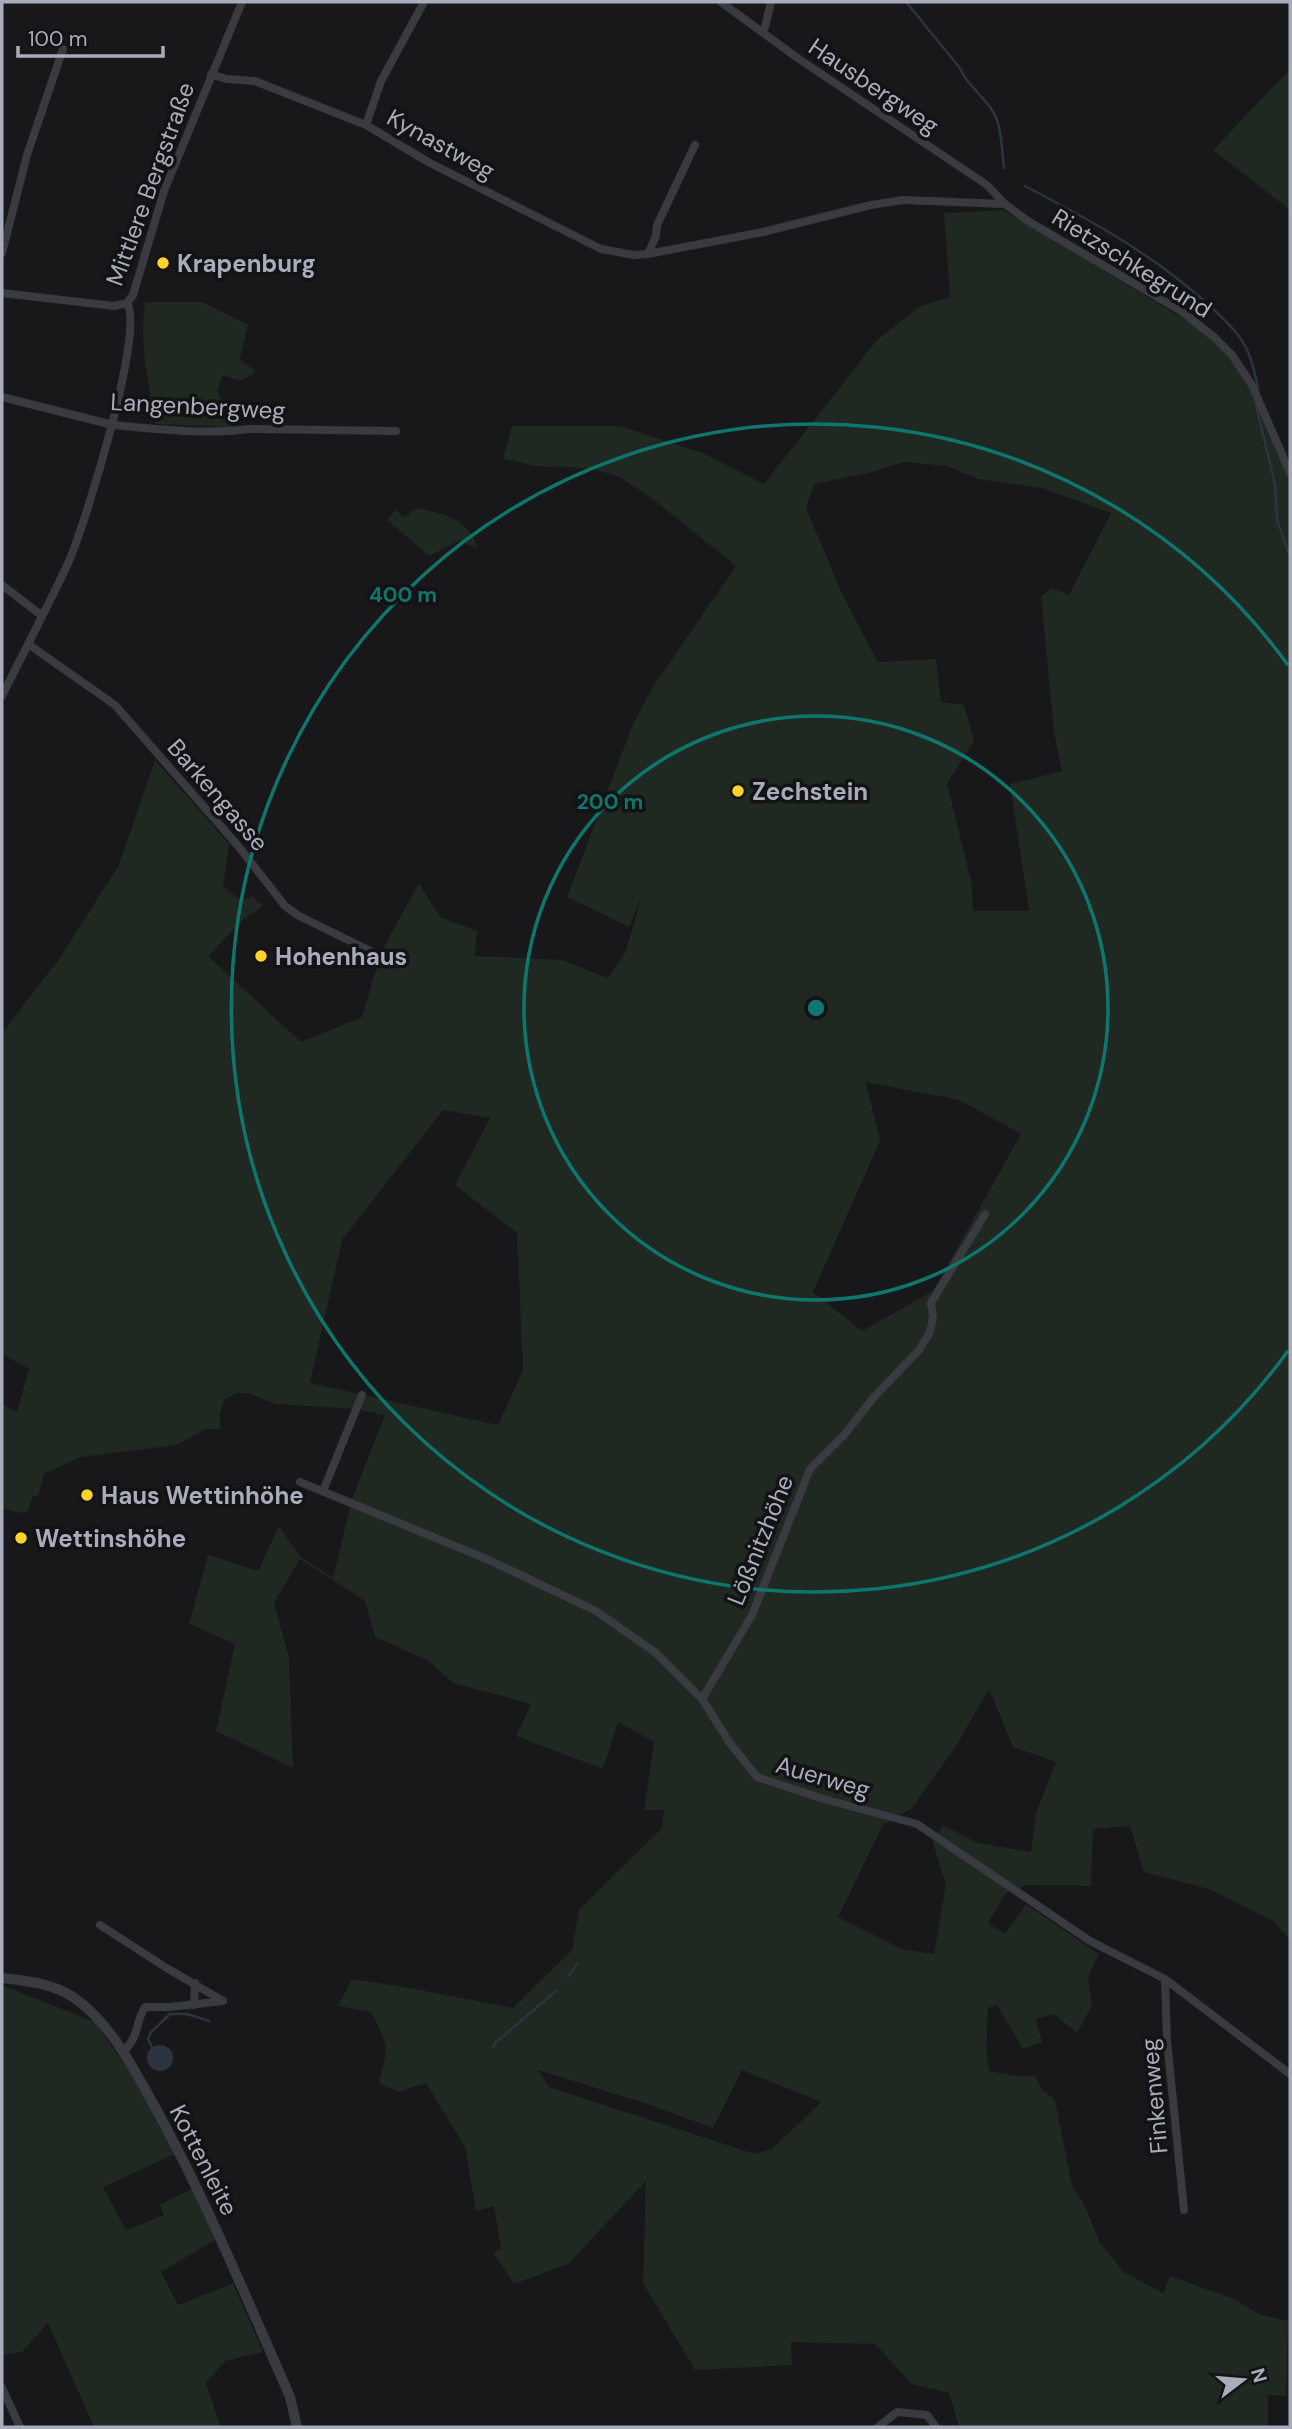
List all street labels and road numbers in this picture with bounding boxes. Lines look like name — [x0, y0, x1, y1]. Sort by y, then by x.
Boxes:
street label: Hausbergweg — [803, 31, 945, 141]
street label: Mittlere Bergstraße — [99, 78, 201, 290]
street label: Kynastweg — [382, 102, 500, 186]
street label: Rietzschkegrund — [1046, 201, 1218, 325]
street label: Langenbergweg — [110, 386, 286, 426]
street label: Barkengasse — [161, 732, 275, 858]
street label: Lößnitzhöhe — [720, 1470, 800, 1610]
street label: Auerweg — [772, 1749, 874, 1805]
street label: Finkenweg — [1134, 2037, 1174, 2155]
street label: Kottenleite — [163, 2099, 245, 2221]

